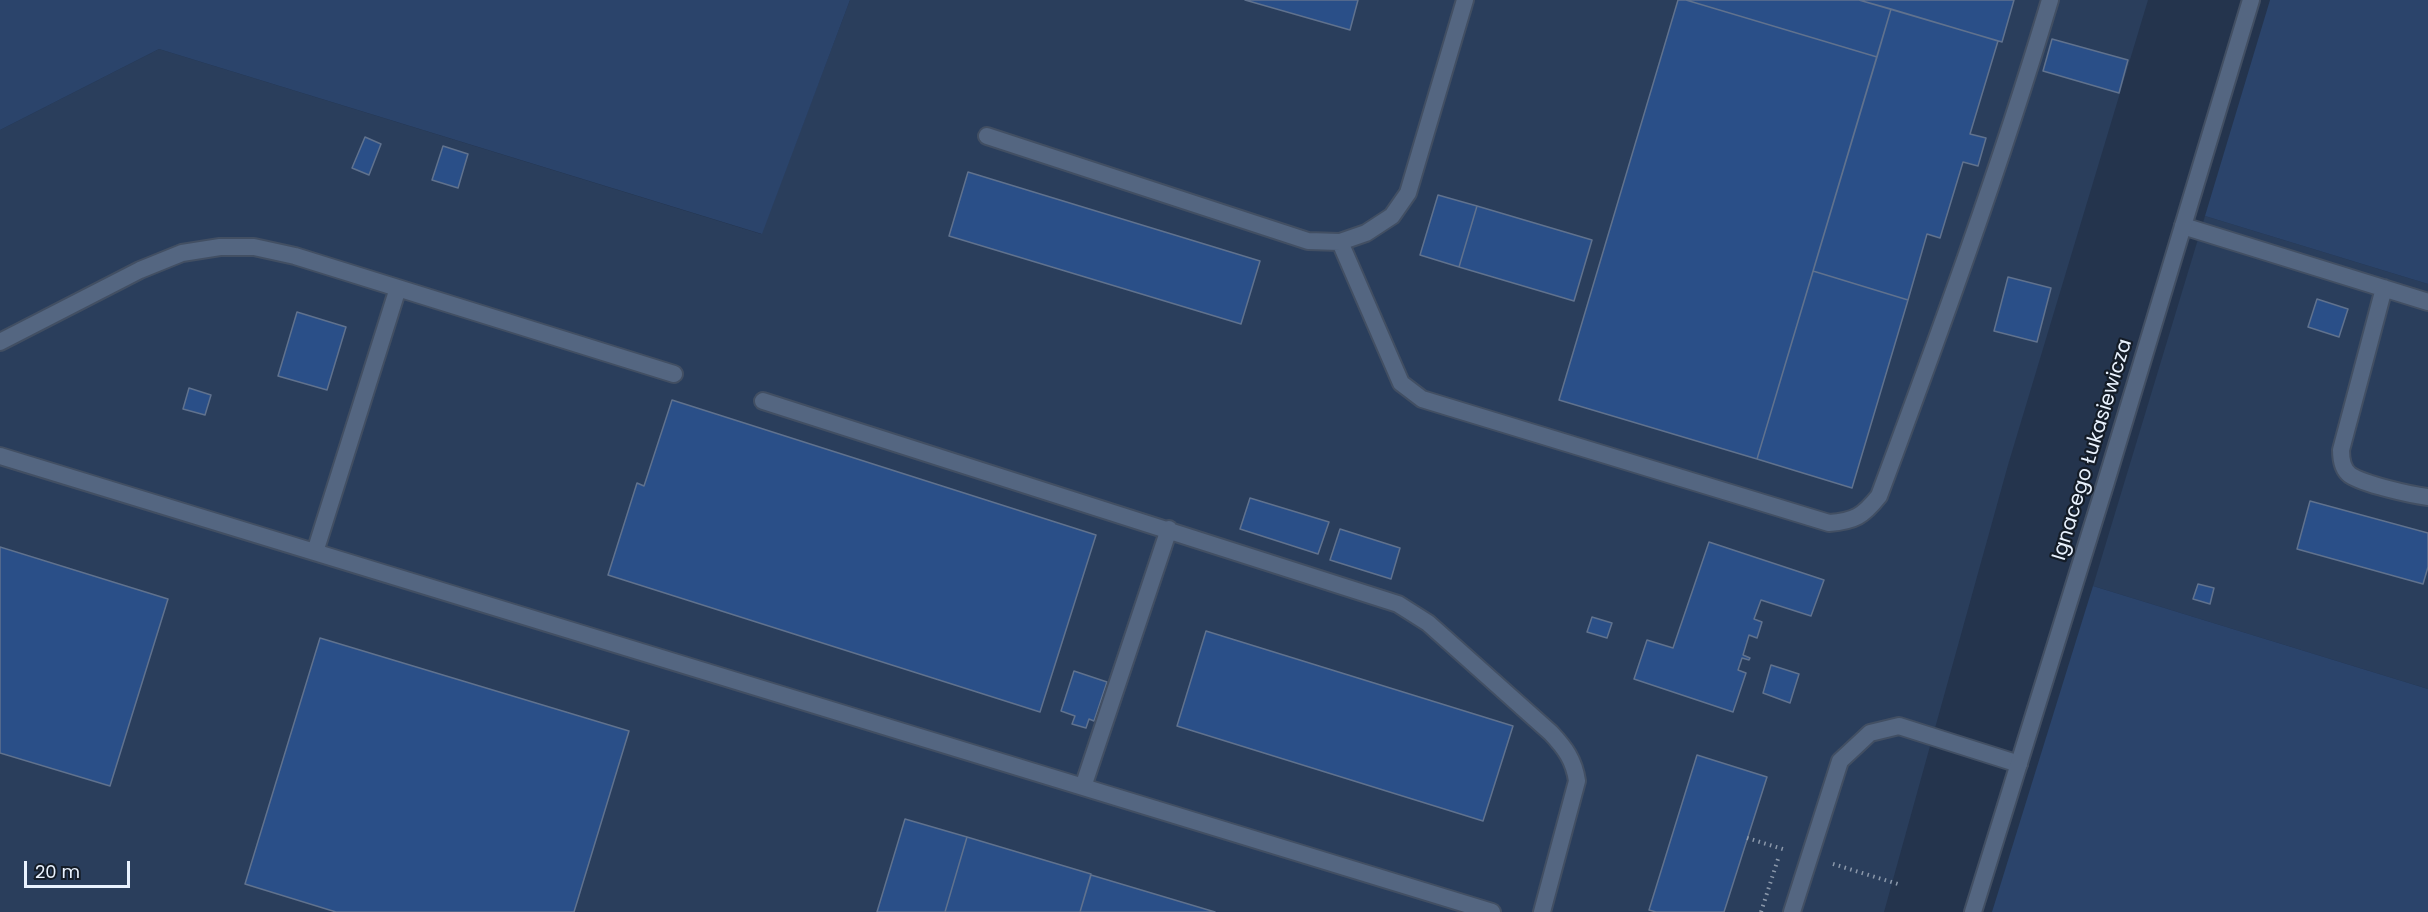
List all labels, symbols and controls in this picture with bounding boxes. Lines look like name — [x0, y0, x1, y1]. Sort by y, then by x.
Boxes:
street label: Ignacego Łukasiewicza — [2048, 336, 2138, 564]
scale bar — [27, 849, 134, 887]
text: 20 m — [35, 859, 80, 884]

